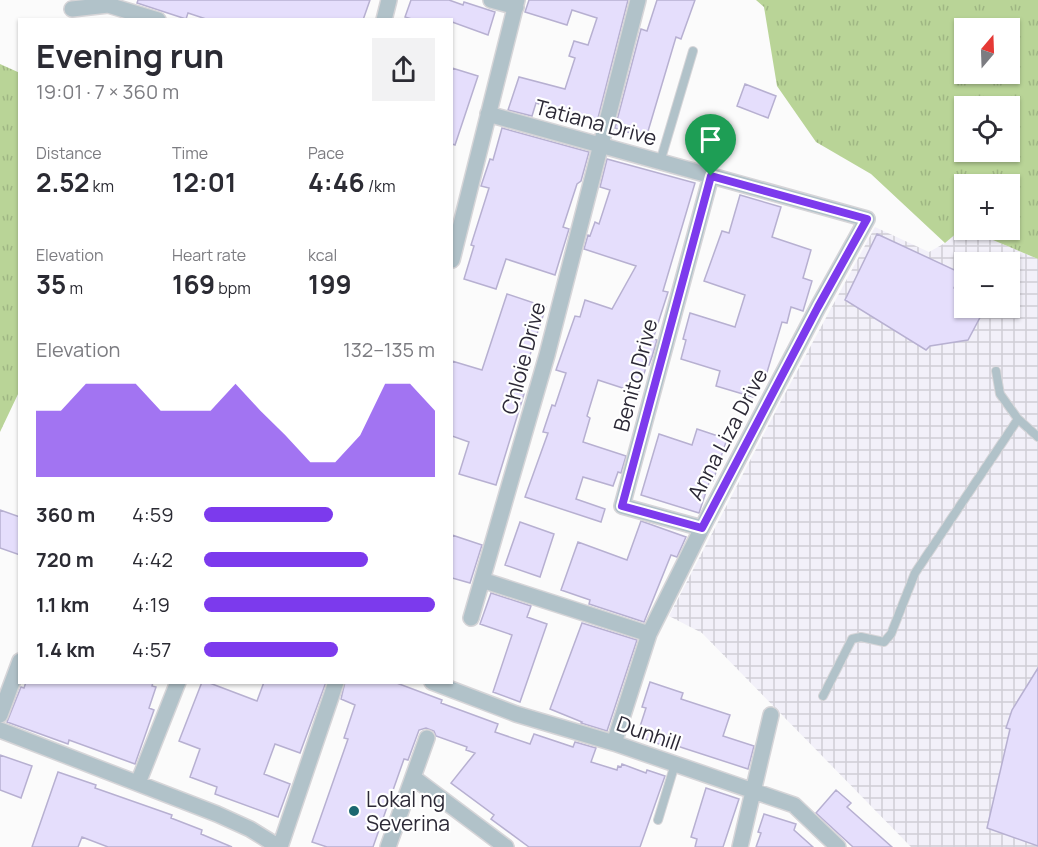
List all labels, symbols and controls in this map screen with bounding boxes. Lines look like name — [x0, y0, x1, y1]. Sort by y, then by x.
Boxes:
north arrow — [954, 18, 1020, 84]
map controls — [954, 18, 1020, 318]
text: Evening run — [36, 33, 224, 78]
button: share — [372, 38, 435, 101]
text: 19:01 · 7 × 360 m — [36, 78, 179, 105]
street label: Tatiana Drive — [532, 92, 660, 152]
button: locate — [954, 96, 1020, 162]
pin — [685, 114, 736, 176]
icon: arrive — [694, 123, 727, 156]
text: Distance — [36, 142, 102, 164]
text: Time — [172, 142, 208, 164]
text: Pace — [308, 142, 344, 164]
text: 2.52 — [36, 164, 89, 200]
text: 12:01 — [172, 164, 236, 200]
text: 4:46 — [308, 164, 365, 200]
button: + — [954, 174, 1020, 240]
text: km — [89, 175, 114, 197]
text: /km — [365, 175, 396, 197]
text: Elevation — [36, 244, 104, 266]
text: Heart rate — [172, 244, 246, 266]
text: kcal — [308, 244, 337, 266]
button: − — [954, 252, 1020, 318]
text: 35 — [36, 266, 66, 302]
text: 169 — [172, 266, 215, 302]
text: 199 — [308, 266, 352, 302]
text: m — [66, 277, 83, 299]
text: bpm — [215, 277, 251, 299]
street label: Chloie Drive — [495, 299, 551, 417]
street label: Benito Drive — [606, 315, 664, 435]
text: Elevation — [36, 336, 120, 363]
text: 132–135 m — [343, 336, 435, 363]
street label: Anna Liza Drive — [681, 363, 773, 505]
text: 360 m — [36, 501, 95, 528]
text: 4:59 — [132, 501, 174, 528]
text: 720 m — [36, 546, 94, 573]
text: 4:42 — [132, 546, 173, 573]
text: 1.1 km — [36, 591, 89, 618]
text: 4:19 — [132, 591, 170, 618]
text: 1.4 km — [36, 636, 95, 663]
text: 4:57 — [132, 636, 171, 663]
street label: Dunhill — [613, 709, 685, 757]
place label: Lokal ng Severina — [366, 785, 450, 837]
marker: Lokal ng Severina — [347, 804, 361, 818]

